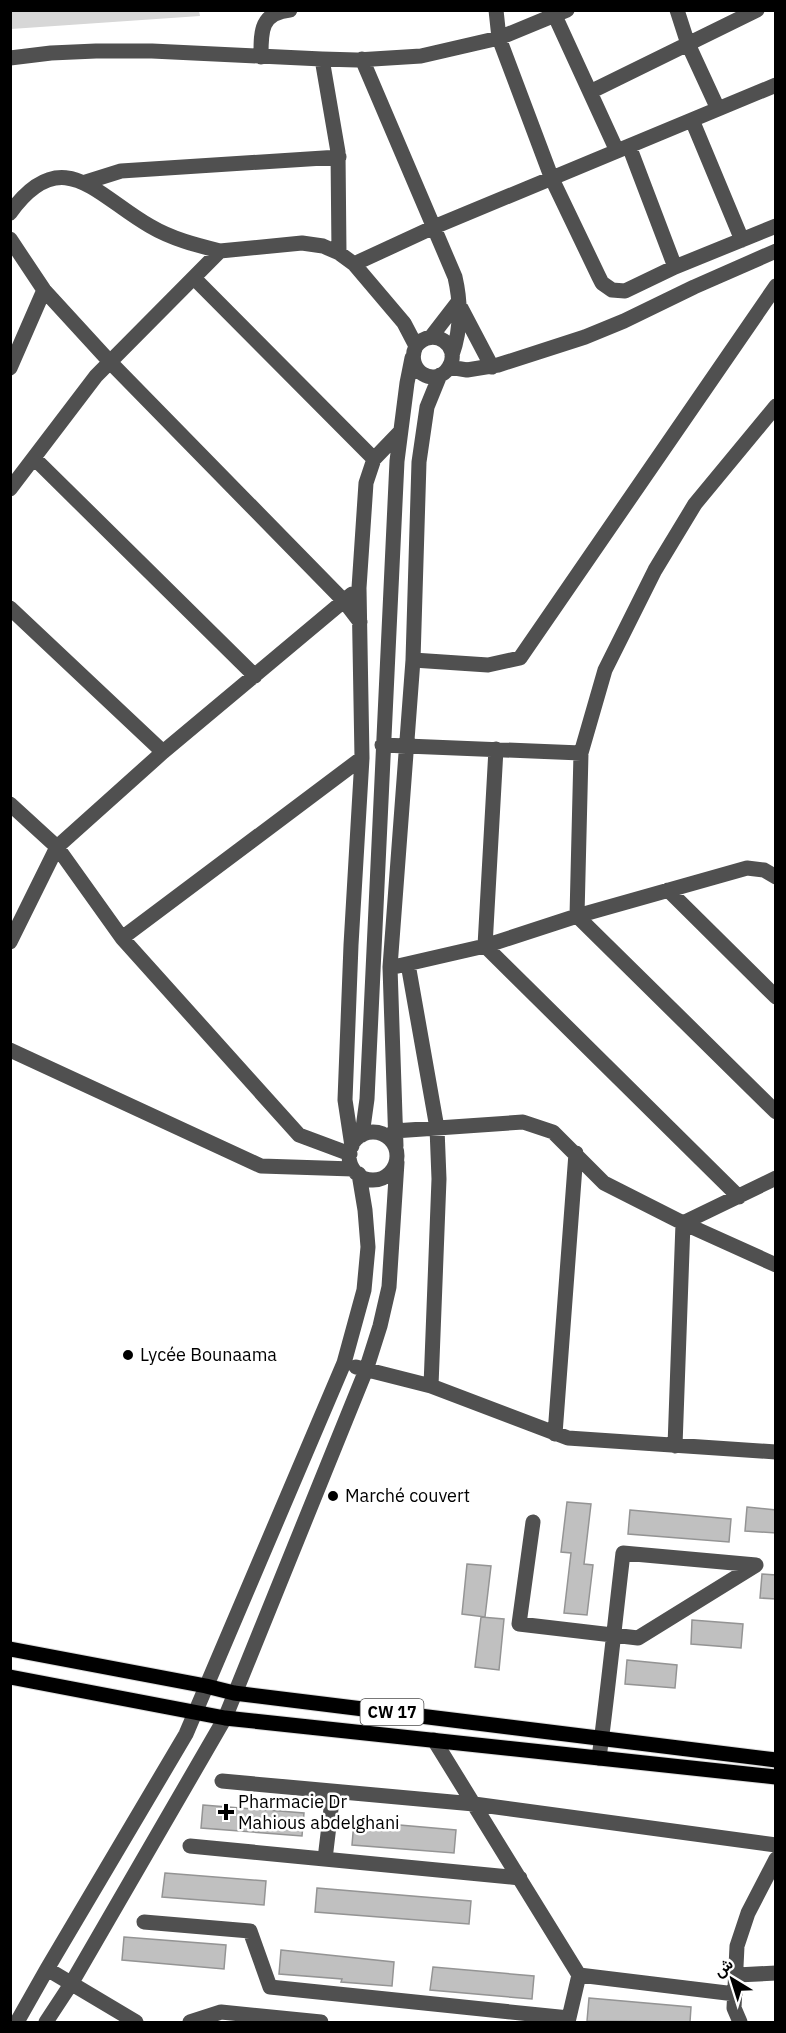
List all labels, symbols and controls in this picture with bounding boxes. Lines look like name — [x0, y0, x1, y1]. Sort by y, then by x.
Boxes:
place label: Lycée Bounaama — [140, 1343, 277, 1366]
marker: Lycée Bounaama — [121, 1348, 135, 1362]
place label: Marché couvert — [345, 1484, 470, 1507]
marker: Marché couvert — [326, 1489, 340, 1503]
road number: CW 17 — [360, 1699, 424, 1725]
place label: Pharmacie Dr Mahious abdelghani — [238, 1790, 400, 1834]
marker: Pharmacie Dr Mahious abdelghani — [219, 1805, 233, 1819]
north arrow — [702, 1949, 762, 2009]
text: ش — [709, 1953, 737, 1981]

